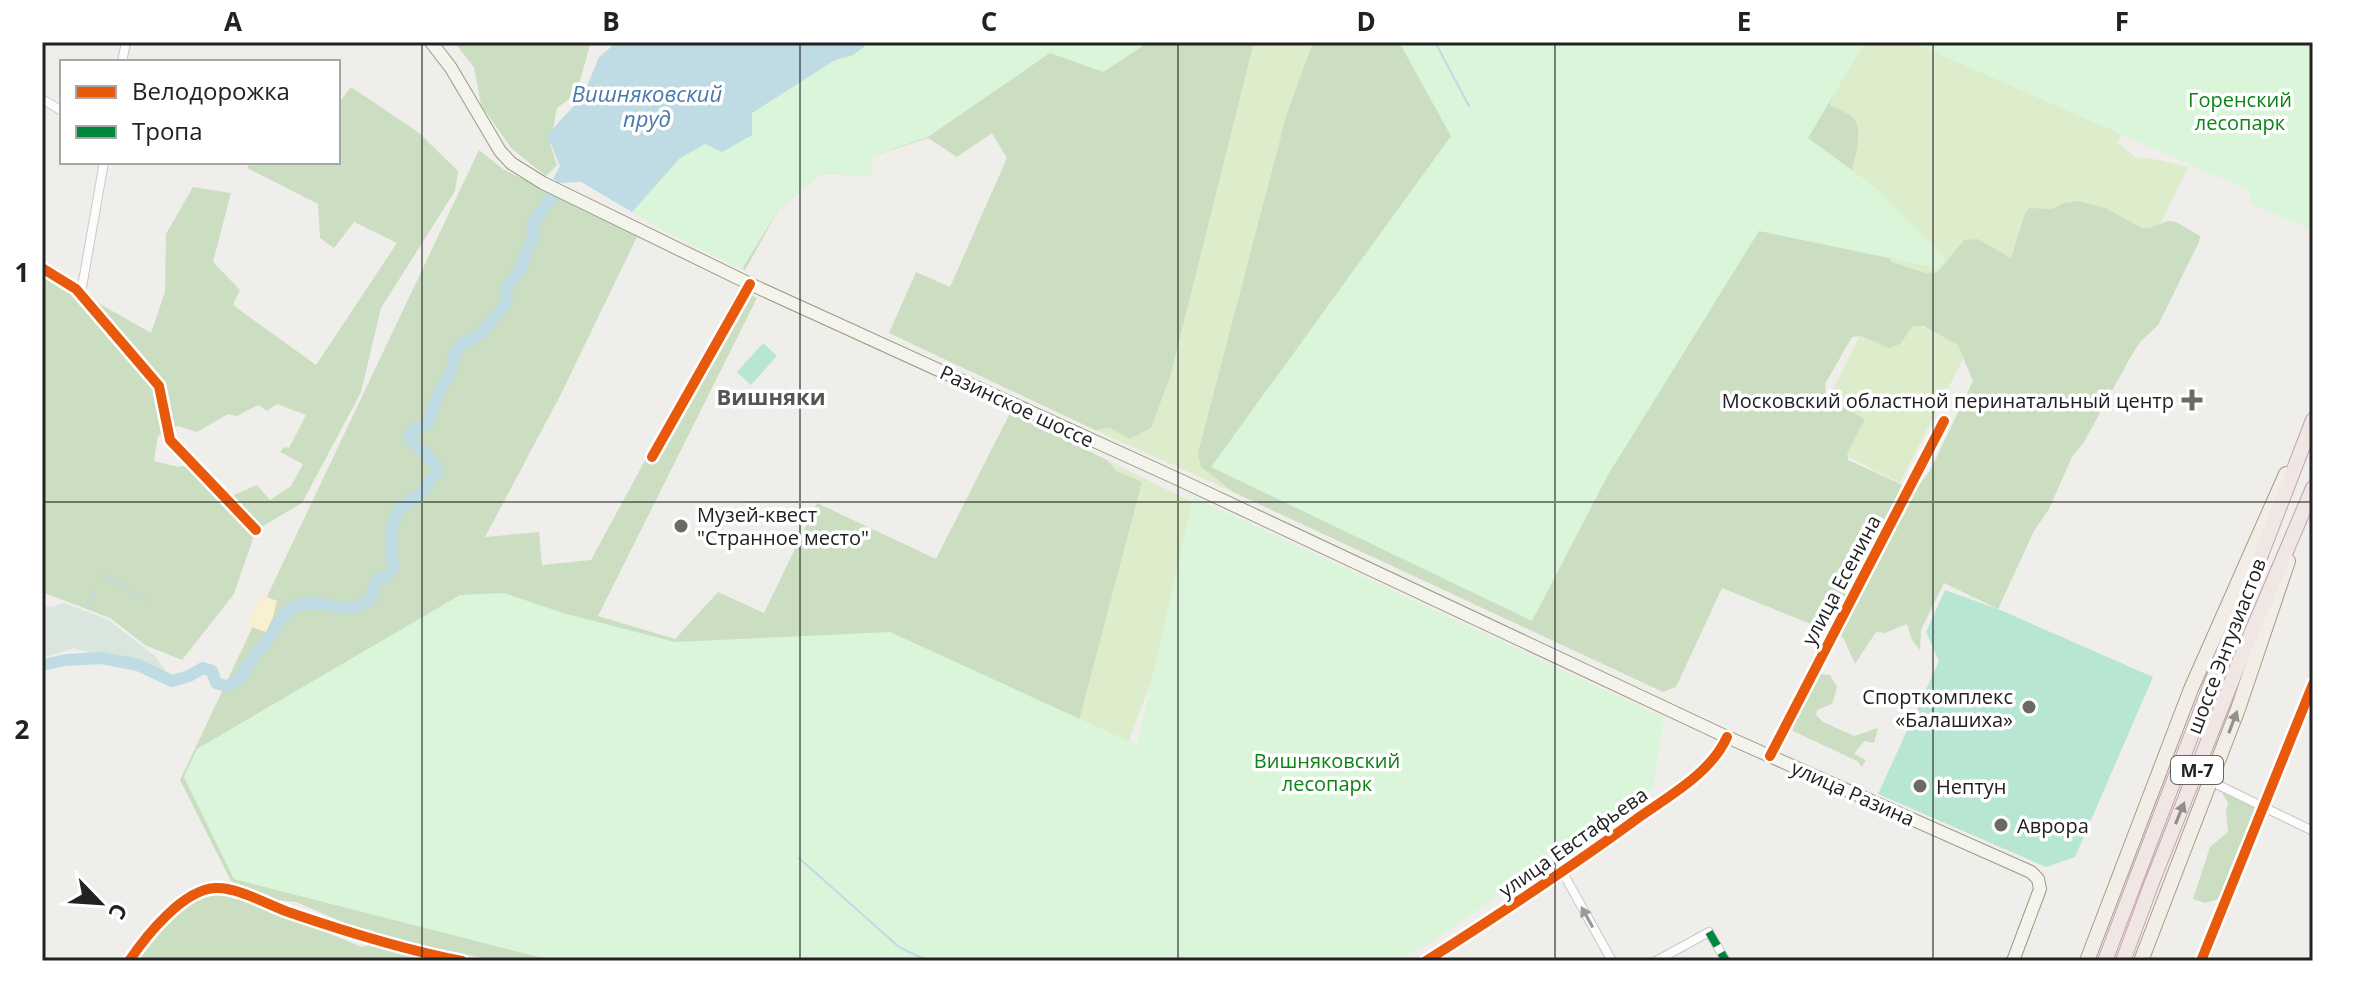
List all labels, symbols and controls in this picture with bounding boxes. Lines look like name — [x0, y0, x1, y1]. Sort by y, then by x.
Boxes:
text: A — [224, 3, 242, 39]
text: B — [602, 3, 620, 39]
text: C — [981, 3, 997, 39]
text: D — [1356, 3, 1376, 39]
text: E — [1737, 3, 1751, 39]
text: F — [2115, 3, 2129, 39]
legend — [60, 60, 340, 164]
text: Велодорожка — [132, 74, 290, 107]
water label: Вишняковский пруд — [572, 78, 723, 133]
park label: Горенский лесопарк — [2188, 86, 2292, 136]
text: Тропа — [132, 114, 203, 147]
text: 1 — [15, 254, 29, 290]
street label: Разинское шоссе — [936, 359, 1098, 453]
district label: Вишняки — [716, 381, 826, 411]
place label: Московский областной перинатальный центр — [1722, 387, 2174, 414]
marker: Московский областной перинатальный центр — [2181, 389, 2203, 411]
place label: Музей-квест "Странное место" — [697, 501, 869, 551]
street label: улица Есенина — [1795, 510, 1887, 650]
marker: Музей-квест "Странное место" — [672, 517, 690, 535]
street label: шоссе Энтузиастов — [2180, 554, 2272, 738]
place label: Спорткомплекс «Балашиха» — [1862, 683, 2013, 733]
marker: Спорткомплекс «Балашиха» — [2020, 698, 2038, 716]
one-way arrow — [2227, 710, 2240, 734]
text: 2 — [15, 711, 30, 747]
park label: Вишняковский лесопарк — [1254, 747, 1400, 797]
street label: улица Разина — [1787, 754, 1919, 832]
road number: М-7 — [2171, 756, 2223, 784]
place label: Нептун — [1936, 773, 2006, 800]
marker: Нептун — [1911, 777, 1929, 795]
street label: улица Евстафьева — [1493, 781, 1653, 903]
one-way arrow — [2173, 801, 2186, 825]
place label: Аврора — [2017, 812, 2089, 839]
marker: Аврора — [1992, 816, 2010, 834]
north arrow — [60, 863, 140, 943]
text: С — [102, 899, 136, 925]
one-way arrow — [1581, 906, 1595, 928]

